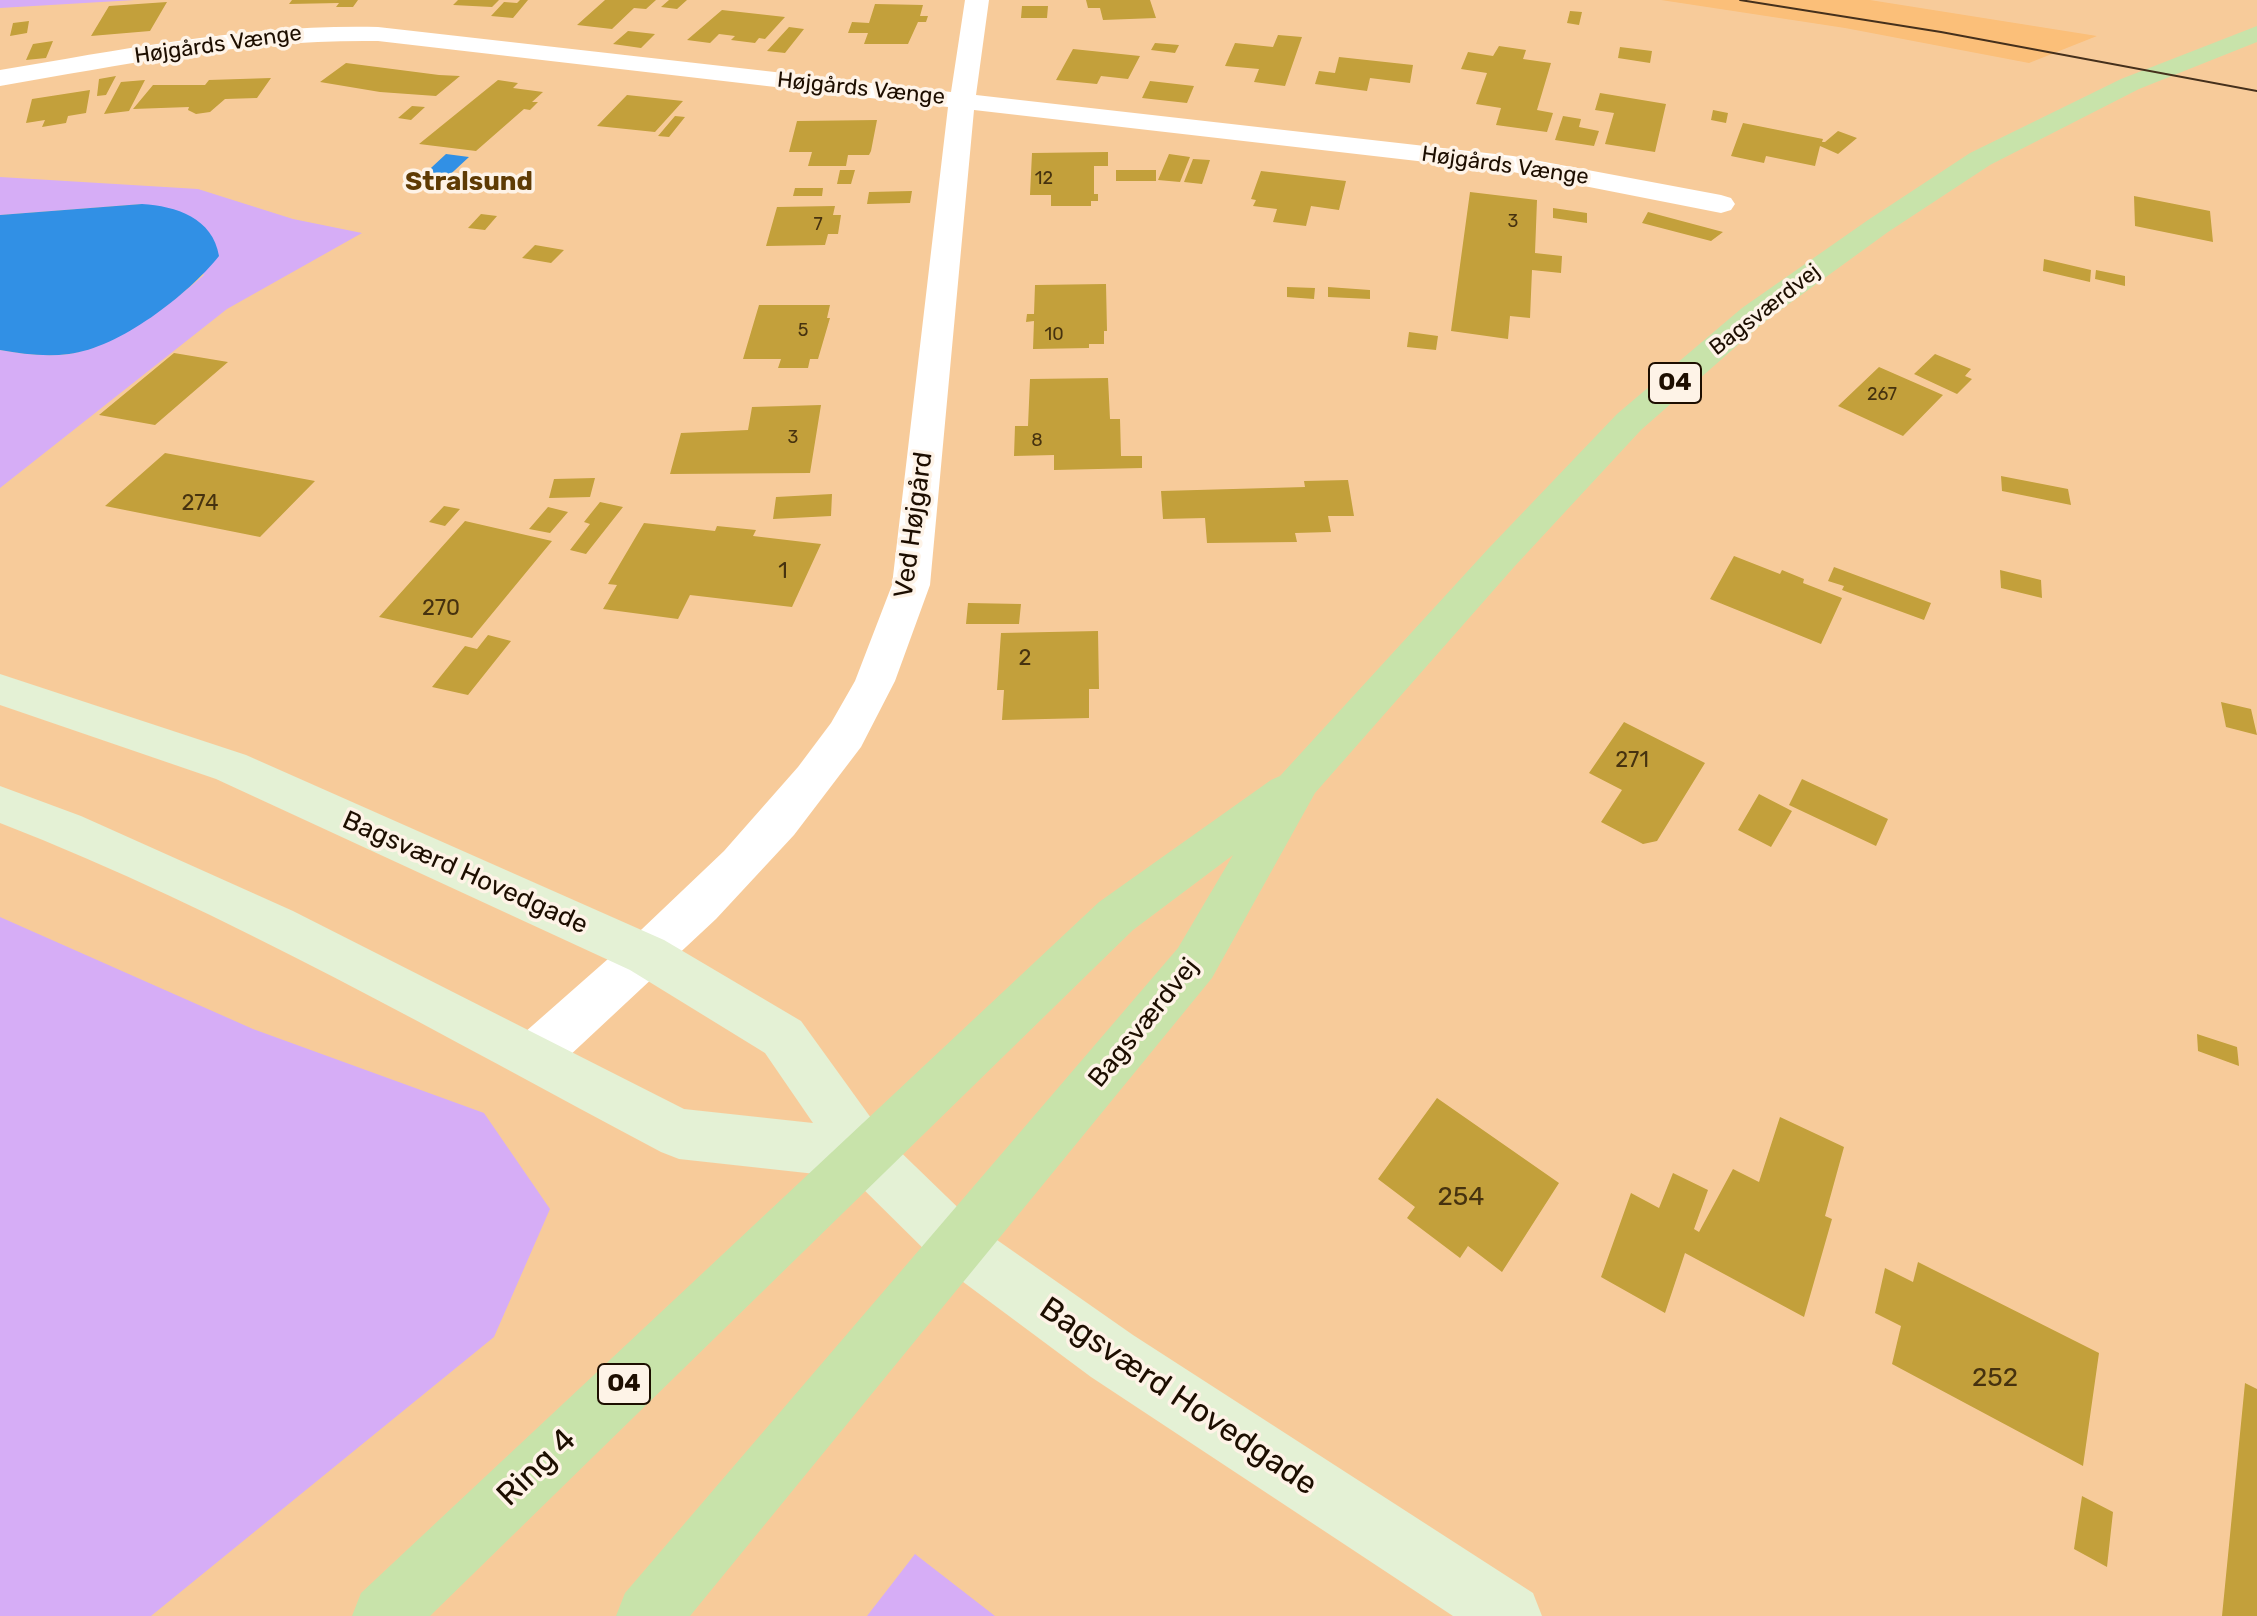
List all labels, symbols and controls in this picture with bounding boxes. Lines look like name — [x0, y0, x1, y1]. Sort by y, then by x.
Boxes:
street label: Højgårds Vænge — [133, 20, 303, 70]
street label: Højgårds Vænge — [776, 67, 946, 111]
street label: Højgårds Vænge — [1420, 141, 1590, 191]
district label: Stralsund — [405, 166, 533, 198]
house number: 12 — [1035, 168, 1053, 190]
house number: 3 — [1508, 211, 1518, 233]
house number: 7 — [813, 214, 823, 236]
street label: Bagsværdvej — [1704, 259, 1826, 361]
house number: 5 — [798, 320, 808, 342]
house number: 10 — [1044, 324, 1064, 346]
road number: O4 — [1649, 363, 1701, 403]
house number: 267 — [1867, 384, 1897, 406]
house number: 3 — [788, 427, 798, 449]
house number: 8 — [1031, 430, 1043, 452]
street label: Ved Højgård — [888, 450, 940, 600]
house number: 274 — [181, 491, 219, 517]
house number: 1 — [778, 559, 788, 585]
house number: 270 — [422, 596, 460, 622]
house number: 2 — [1019, 646, 1031, 672]
house number: 271 — [1615, 748, 1649, 774]
street label: Bagsværd Hovedgade — [337, 805, 593, 941]
street label: Bagsværdvej — [1082, 952, 1206, 1094]
house number: 254 — [1438, 1181, 1484, 1213]
street label: Bagsværd Hovedgade — [1032, 1290, 1324, 1504]
house number: 252 — [1972, 1362, 2018, 1394]
road number: O4 — [598, 1364, 650, 1404]
street label: Ring 4 — [490, 1421, 584, 1515]

